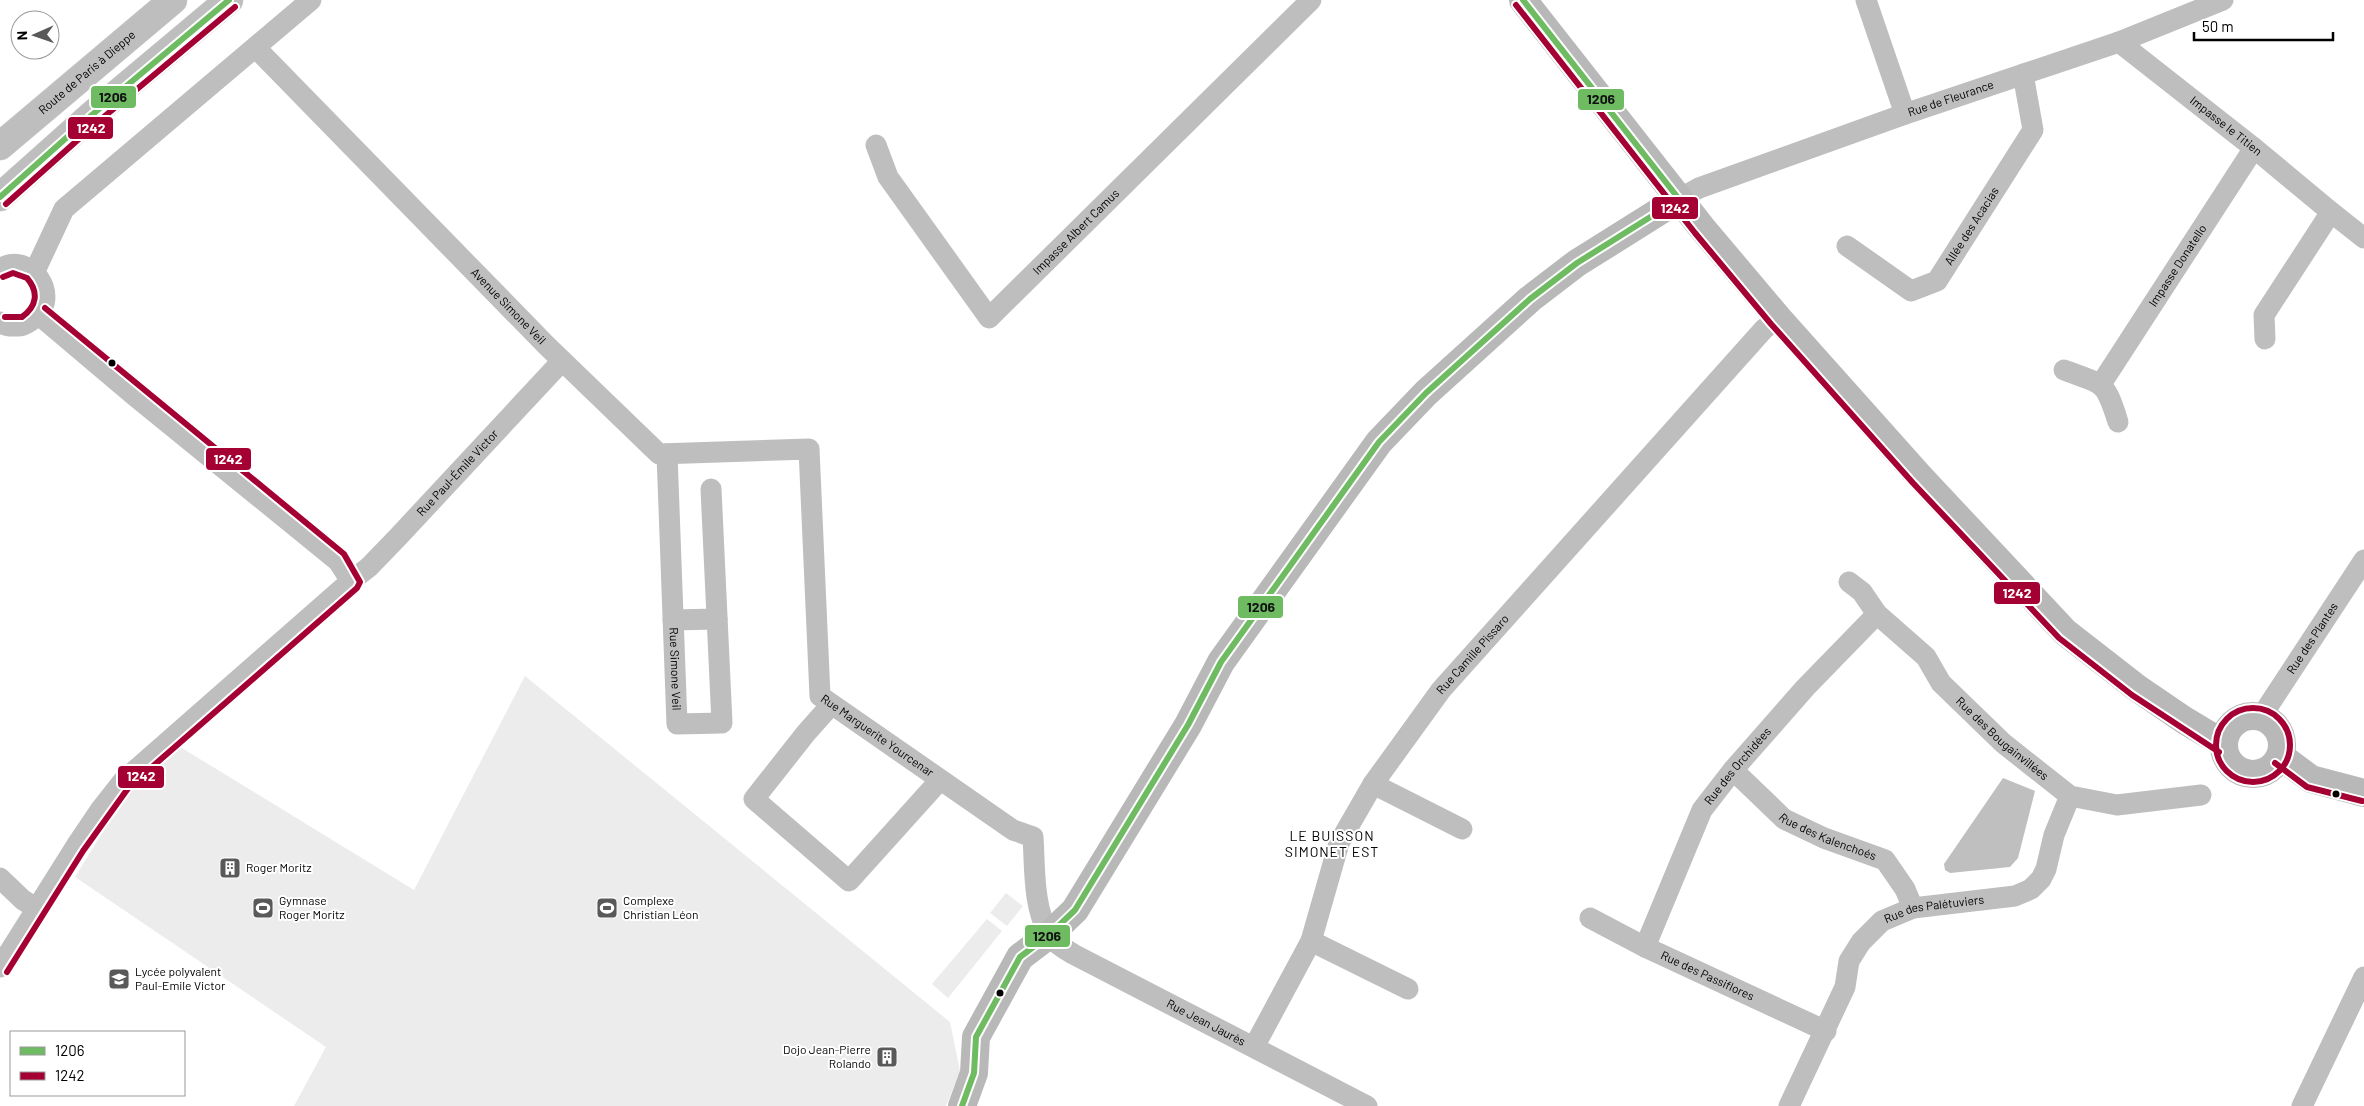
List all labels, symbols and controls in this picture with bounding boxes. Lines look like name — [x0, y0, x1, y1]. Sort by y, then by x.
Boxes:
north arrow — [10, 10, 60, 60]
scale bar — [2194, 10, 2333, 42]
text: 50 m — [2202, 17, 2234, 35]
street label: Route de Paris à Dieppe — [35, 27, 138, 117]
text: N — [13, 31, 30, 40]
street label: Rue de Fleurance — [1906, 77, 1995, 119]
line badge: 1206 — [90, 85, 137, 109]
text: 1206 — [99, 88, 128, 105]
line badge: 1206 — [1577, 88, 1625, 111]
text: 1206 — [1587, 90, 1616, 107]
street label: Impasse le Titien — [2188, 93, 2265, 158]
line badge: 1242 — [67, 116, 114, 140]
text: 1242 — [76, 119, 106, 136]
street label: Allée des Acacias — [1941, 184, 2001, 267]
street label: Impasse Albert Camus — [1029, 185, 1122, 277]
line badge: 1242 — [1651, 196, 1699, 220]
text: 1242 — [1660, 199, 1690, 216]
street label: Impasse Donatello — [2145, 221, 2209, 309]
street label: Avenue Simone Veil — [469, 265, 549, 347]
unlabelled marker — [107, 358, 117, 368]
street label: Rue Paul-Émile Victor — [413, 426, 501, 518]
line badge: 1242 — [205, 447, 252, 471]
text: 1242 — [213, 450, 243, 467]
line badge: 1242 — [1993, 581, 2041, 605]
text: 1242 — [2002, 584, 2032, 601]
line badge: 1206 — [1237, 595, 1284, 619]
text: 1206 — [1247, 598, 1276, 615]
street label: Rue des Plantes — [2283, 599, 2340, 676]
street label: Rue Camille Pissaro — [1433, 611, 1511, 696]
street label: Rue Simone Veil — [667, 627, 684, 711]
street label: Rue Marguerite Yourcenar — [819, 691, 937, 779]
street label: Rue des Bougainvillées — [1954, 693, 2052, 783]
street label: Rue des Orchidées — [1701, 724, 1773, 807]
line badge: 1242 — [117, 765, 165, 789]
text: 1242 — [126, 767, 156, 784]
unlabelled marker — [2331, 789, 2341, 799]
street label: Rue des Kalenchoés — [1776, 810, 1879, 862]
district label: LE BUISSON SIMONET EST — [1285, 827, 1379, 860]
building icon: Roger Moritz — [218, 856, 242, 880]
place label: Roger Moritz — [246, 860, 312, 874]
street label: Rue des Palétuviers — [1882, 892, 1985, 925]
place label: Gymnase Roger Moritz — [279, 893, 345, 921]
place label: Complexe Christian Léon — [623, 893, 699, 921]
sports icon: Gymnase Roger Moritz — [251, 896, 275, 920]
sports icon: Complexe Christian Léon — [595, 896, 619, 920]
line badge: 1206 — [1024, 924, 1071, 948]
text: 1206 — [1033, 927, 1062, 944]
street label: Rue des Passiflores — [1659, 947, 1757, 1003]
place label: Lycée polyvalent Paul-Emile Victor — [135, 964, 226, 992]
school or university icon: Lycée polyvalent Paul-Emile Victor — [107, 967, 131, 991]
unlabelled marker — [995, 988, 1005, 998]
street label: Rue Jean Jaurès — [1165, 996, 1248, 1048]
legend — [10, 1031, 185, 1096]
text: 1206 — [55, 1041, 85, 1059]
place label: Dojo Jean-Pierre Rolando — [783, 1042, 871, 1070]
building icon: Dojo Jean-Pierre Rolando — [875, 1045, 899, 1069]
text: 1242 — [55, 1066, 85, 1084]

